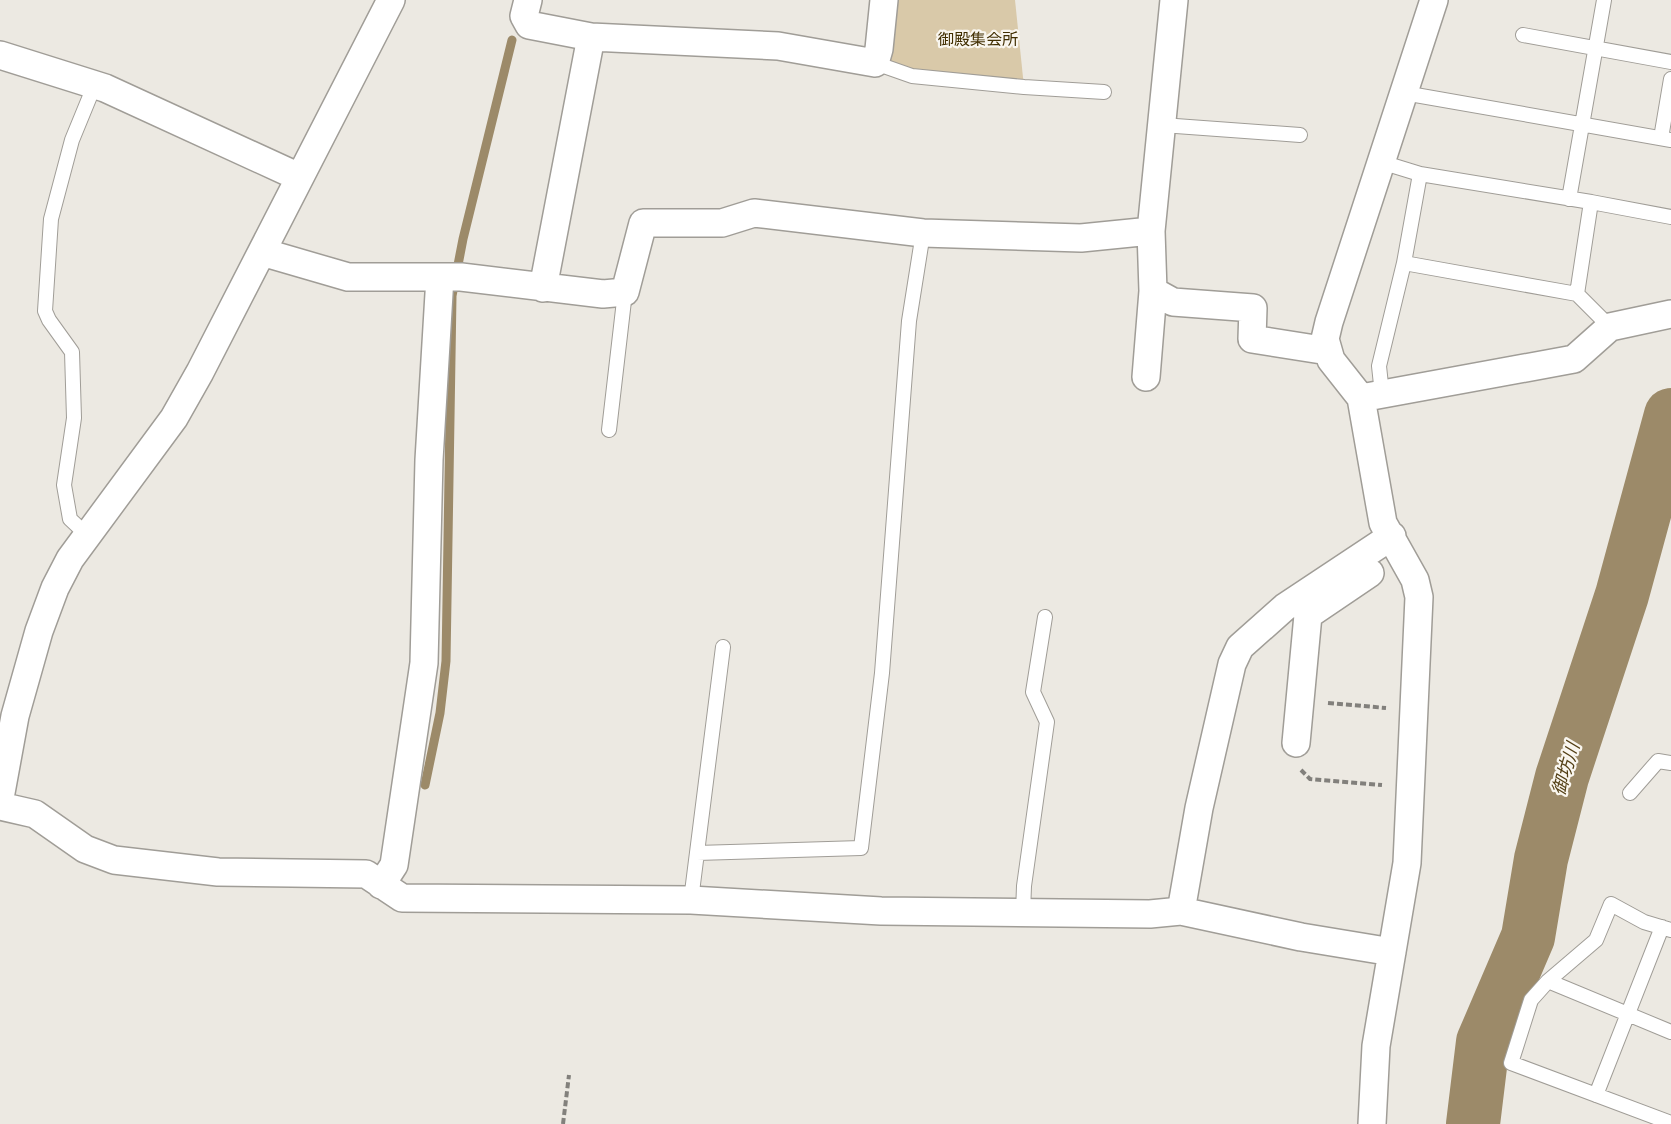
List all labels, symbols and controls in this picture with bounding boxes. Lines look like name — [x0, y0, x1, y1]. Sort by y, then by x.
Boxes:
park label: 御殿集会所 — [938, 31, 1018, 48]
water label: 御坊川 — [1549, 738, 1584, 798]

